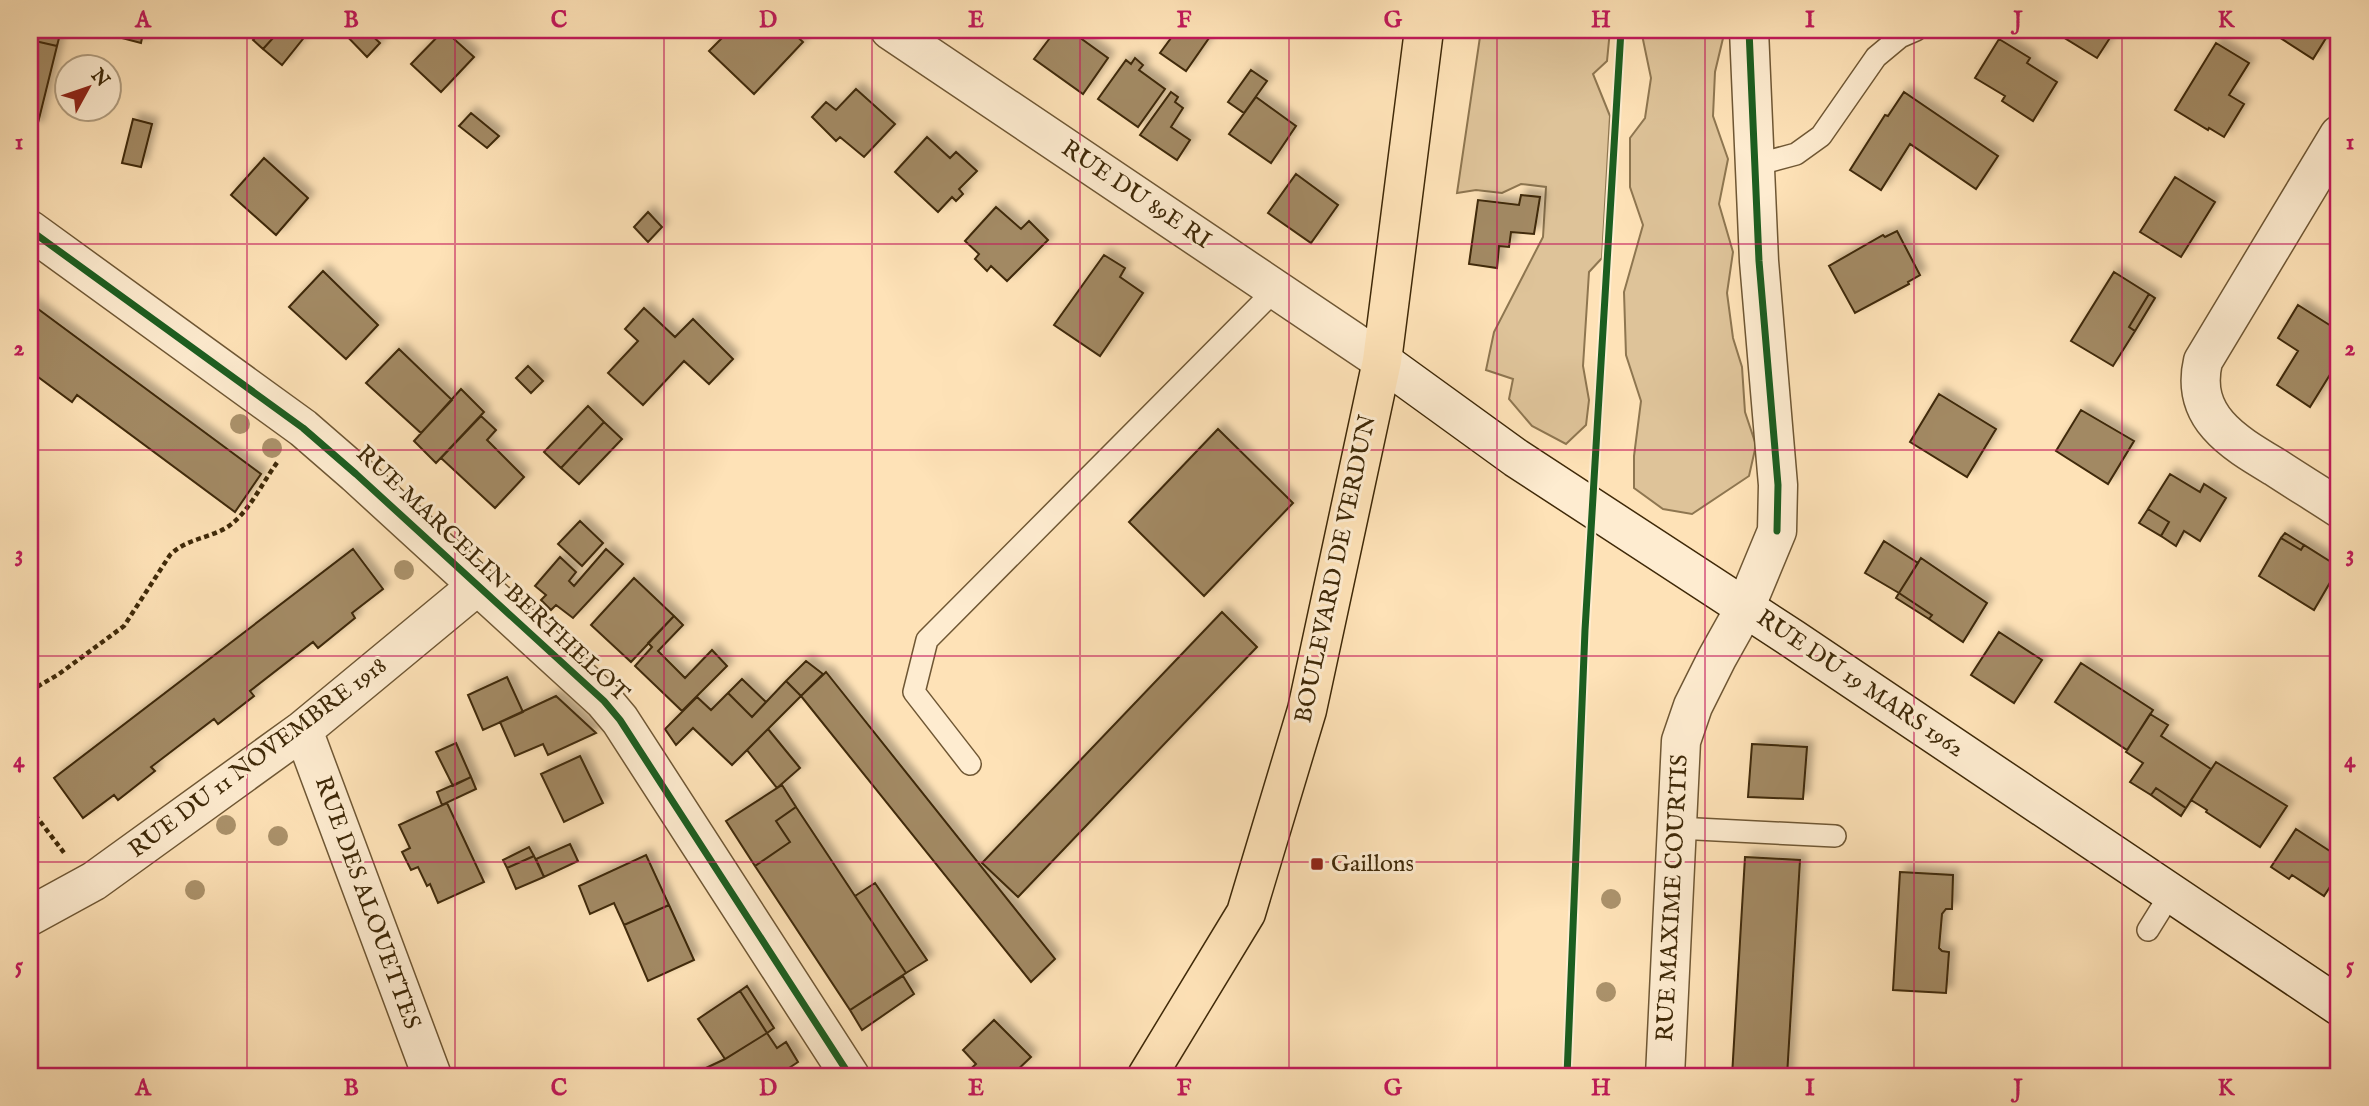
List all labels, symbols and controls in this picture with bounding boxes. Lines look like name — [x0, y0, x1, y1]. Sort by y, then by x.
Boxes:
text: A — [134, 6, 152, 35]
text: B — [343, 6, 359, 35]
text: C — [551, 6, 568, 35]
text: D — [759, 6, 777, 35]
text: E — [968, 6, 984, 35]
text: F — [1177, 6, 1192, 35]
text: G — [1384, 6, 1403, 35]
text: H — [1591, 6, 1611, 35]
text: I — [1805, 6, 1815, 35]
text: J — [2010, 6, 2023, 35]
text: K — [2218, 6, 2236, 35]
north arrow — [52, 52, 122, 122]
text: N — [84, 64, 114, 93]
text: 1 — [15, 128, 23, 157]
text: 1 — [2346, 128, 2354, 157]
street label: RUE DU 89E RI — [1055, 133, 1217, 257]
text: 2 — [14, 334, 25, 363]
text: 2 — [2345, 334, 2356, 363]
street label: BOULEVARD DE VERDUN — [1288, 412, 1384, 726]
street label: RUE MARCELIN BERTHELOT — [349, 439, 636, 709]
text: 3 — [15, 540, 23, 569]
text: 3 — [2346, 540, 2354, 569]
street label: RUE DU 19 MARS 1962 — [1750, 603, 1970, 765]
street label: RUE DU 11 NOVEMBRE 1918 — [123, 651, 393, 865]
text: 4 — [13, 746, 25, 775]
text: 4 — [2344, 746, 2356, 775]
street label: RUE MAXIME COURTIS — [1650, 754, 1696, 1042]
street label: RUE DES ALOUETTES — [307, 772, 427, 1034]
place label: Gaillons — [1331, 849, 1414, 880]
marker: Gaillons — [1309, 856, 1325, 872]
text: 5 — [15, 952, 24, 981]
text: 5 — [2346, 952, 2355, 981]
text: A — [134, 1074, 152, 1103]
text: B — [343, 1074, 359, 1103]
text: C — [551, 1074, 568, 1103]
text: D — [759, 1074, 777, 1103]
text: E — [968, 1074, 984, 1103]
text: F — [1177, 1074, 1192, 1103]
text: G — [1384, 1074, 1403, 1103]
text: H — [1591, 1074, 1611, 1103]
text: I — [1805, 1074, 1815, 1103]
text: J — [2010, 1074, 2023, 1103]
text: K — [2218, 1074, 2236, 1103]

